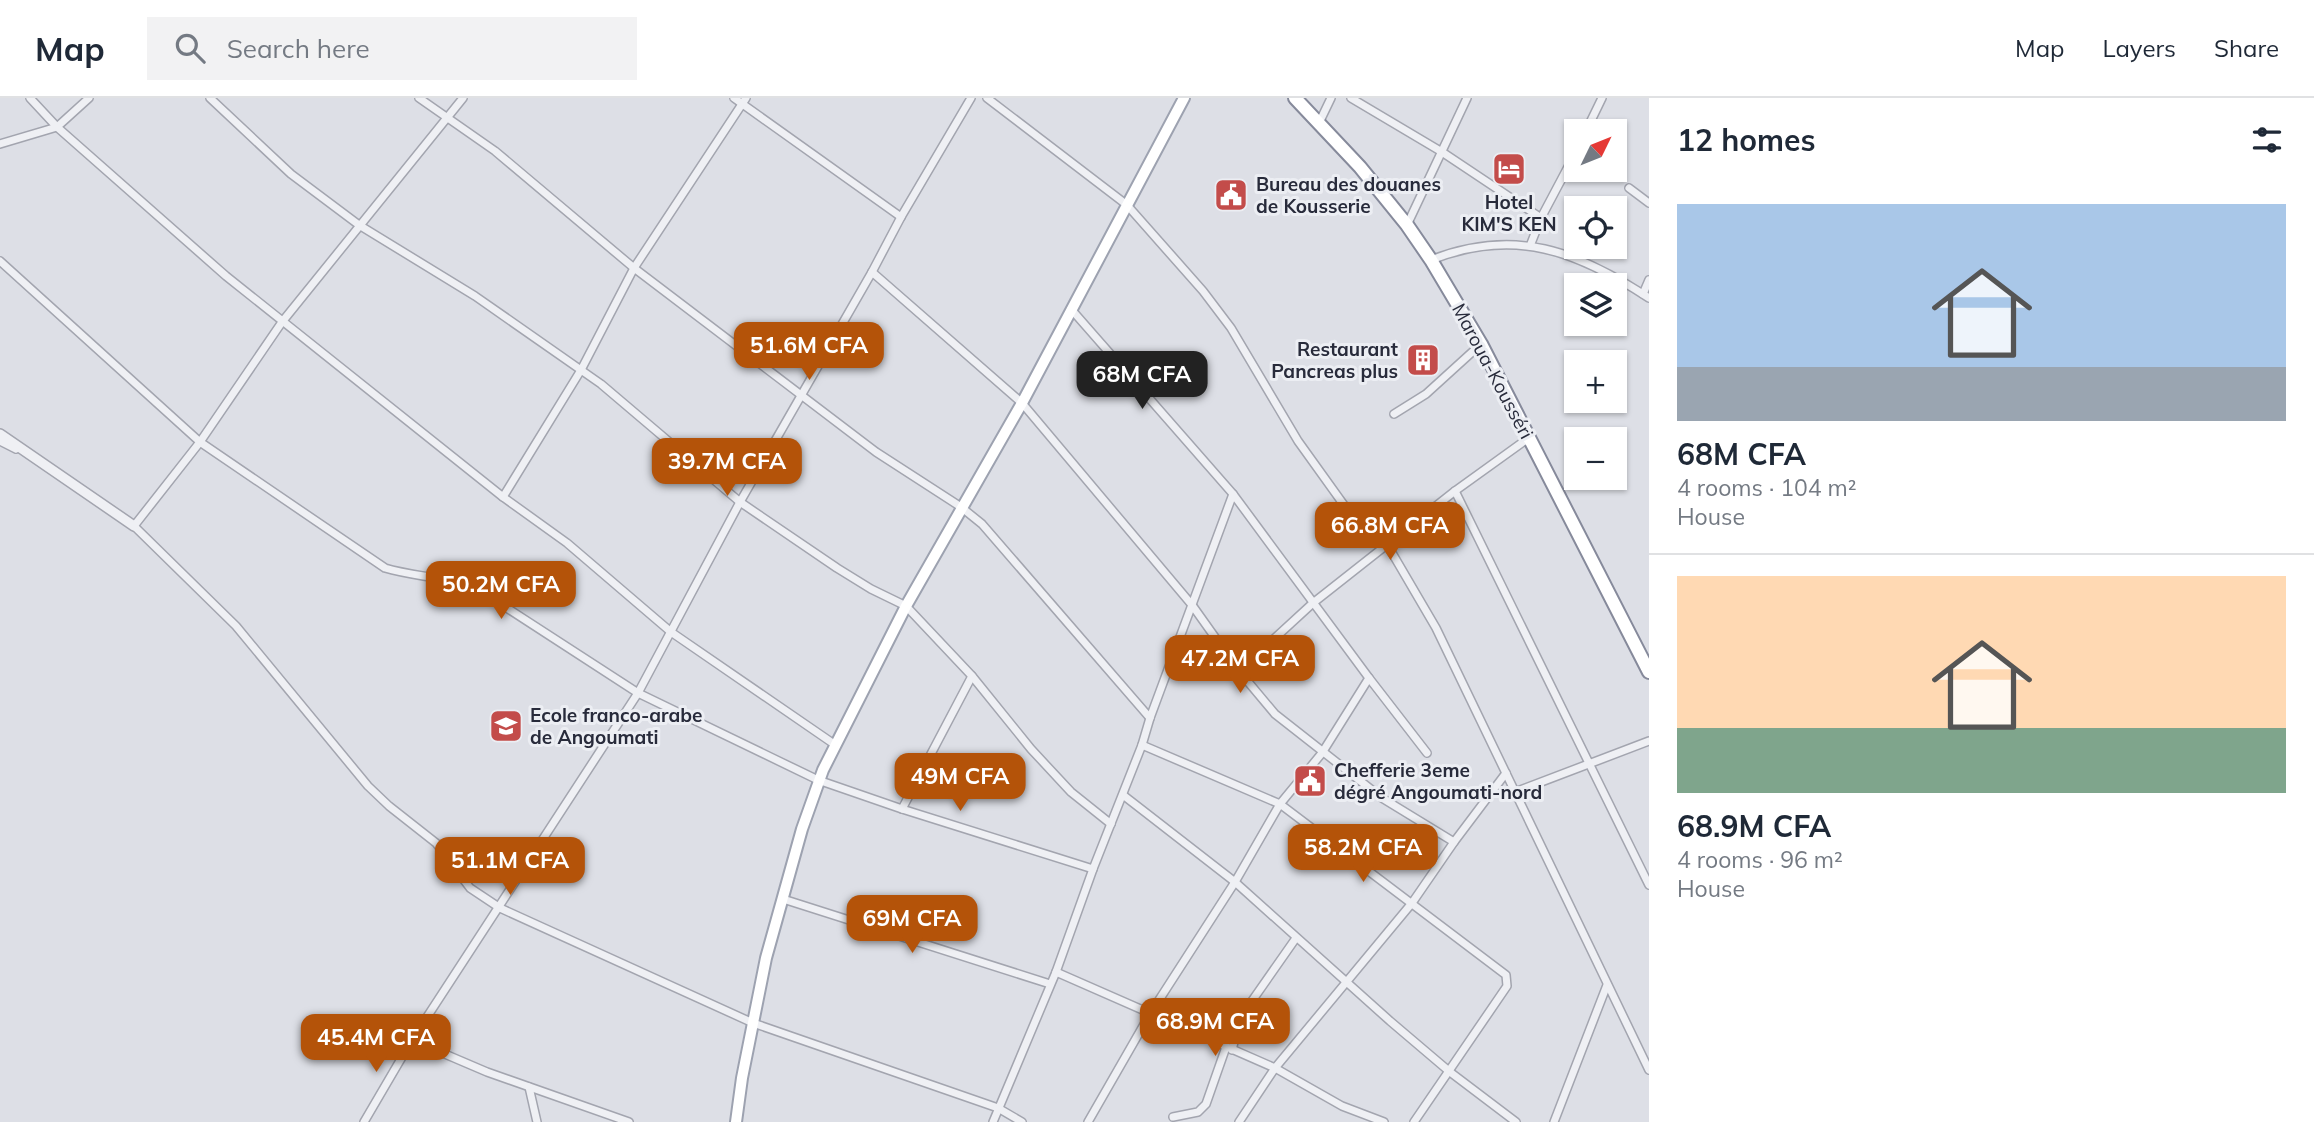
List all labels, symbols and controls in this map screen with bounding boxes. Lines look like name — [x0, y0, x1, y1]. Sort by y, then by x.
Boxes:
search box — [147, 17, 637, 80]
text: Map — [35, 28, 105, 69]
icon: search — [171, 29, 209, 67]
text: Search here — [227, 32, 370, 65]
text: Map — [2015, 33, 2064, 63]
text: Layers — [2102, 33, 2176, 63]
text: Share — [2214, 33, 2279, 63]
north arrow — [1564, 119, 1628, 182]
map controls — [1564, 119, 1627, 490]
text: 12 homes — [1677, 121, 1816, 159]
icon: filters — [2248, 121, 2286, 159]
hotel icon: Hotel KIM'S KEN — [1490, 150, 1528, 188]
place label: Bureau des douanes de Kousserie — [1256, 172, 1441, 218]
public building icon: Bureau des douanes de Kousserie — [1212, 176, 1250, 214]
place label: Hotel KIM'S KEN — [1462, 190, 1556, 236]
button: locate — [1564, 196, 1627, 259]
icon: home — [1919, 250, 2045, 376]
button: layers — [1564, 273, 1627, 336]
street label: Maroua-Kousséri — [1447, 299, 1539, 443]
pin: 51.6M CFA — [729, 322, 889, 382]
text: 51.6M CFA — [750, 330, 868, 359]
place label: Restaurant Pancreas plus — [1271, 337, 1398, 383]
building icon: Restaurant Pancreas plus — [1404, 341, 1442, 379]
button: + — [1564, 350, 1627, 413]
pin: 68M CFA — [1077, 352, 1207, 411]
text: 68M CFA — [1093, 359, 1191, 388]
button: − — [1564, 427, 1627, 490]
text: 68M CFA — [1677, 435, 1806, 473]
pin: 39.7M CFA — [647, 438, 807, 498]
text: 39.7M CFA — [668, 446, 786, 475]
text: 4 rooms · 104 m² — [1677, 473, 1857, 502]
text: House — [1677, 502, 1745, 531]
pin: 66.8M CFA — [1310, 503, 1470, 562]
text: 66.8M CFA — [1331, 510, 1449, 539]
pin: 50.2M CFA — [421, 561, 581, 621]
text: 50.2M CFA — [442, 569, 560, 598]
icon: home — [1919, 622, 2045, 748]
pin: 47.2M CFA — [1160, 636, 1320, 695]
text: 47.2M CFA — [1181, 643, 1299, 672]
place label: Ecole franco-arabe de Angoumati — [530, 703, 702, 749]
school or university icon: Ecole franco-arabe de Angoumati — [487, 707, 525, 745]
pin: 49M CFA — [895, 754, 1025, 813]
place label: Chefferie 3eme dégré Angoumati-nord — [1334, 758, 1542, 804]
text: 49M CFA — [911, 761, 1009, 790]
public building icon: Chefferie 3eme dégré Angoumati-nord — [1291, 762, 1329, 800]
text: 68.9M CFA — [1677, 807, 1831, 845]
pin: 58.2M CFA — [1283, 824, 1443, 884]
text: 58.2M CFA — [1304, 832, 1422, 861]
pin: 51.1M CFA — [430, 838, 590, 897]
text: 51.1M CFA — [451, 845, 569, 874]
text: 4 rooms · 96 m² — [1677, 845, 1843, 874]
text: House — [1677, 874, 1745, 903]
pin: 69M CFA — [847, 896, 977, 955]
text: 69M CFA — [863, 903, 961, 932]
pin: 68.9M CFA — [1135, 998, 1295, 1058]
text: 68.9M CFA — [1156, 1006, 1274, 1035]
pin: 45.4M CFA — [296, 1014, 456, 1074]
text: 45.4M CFA — [317, 1022, 435, 1051]

